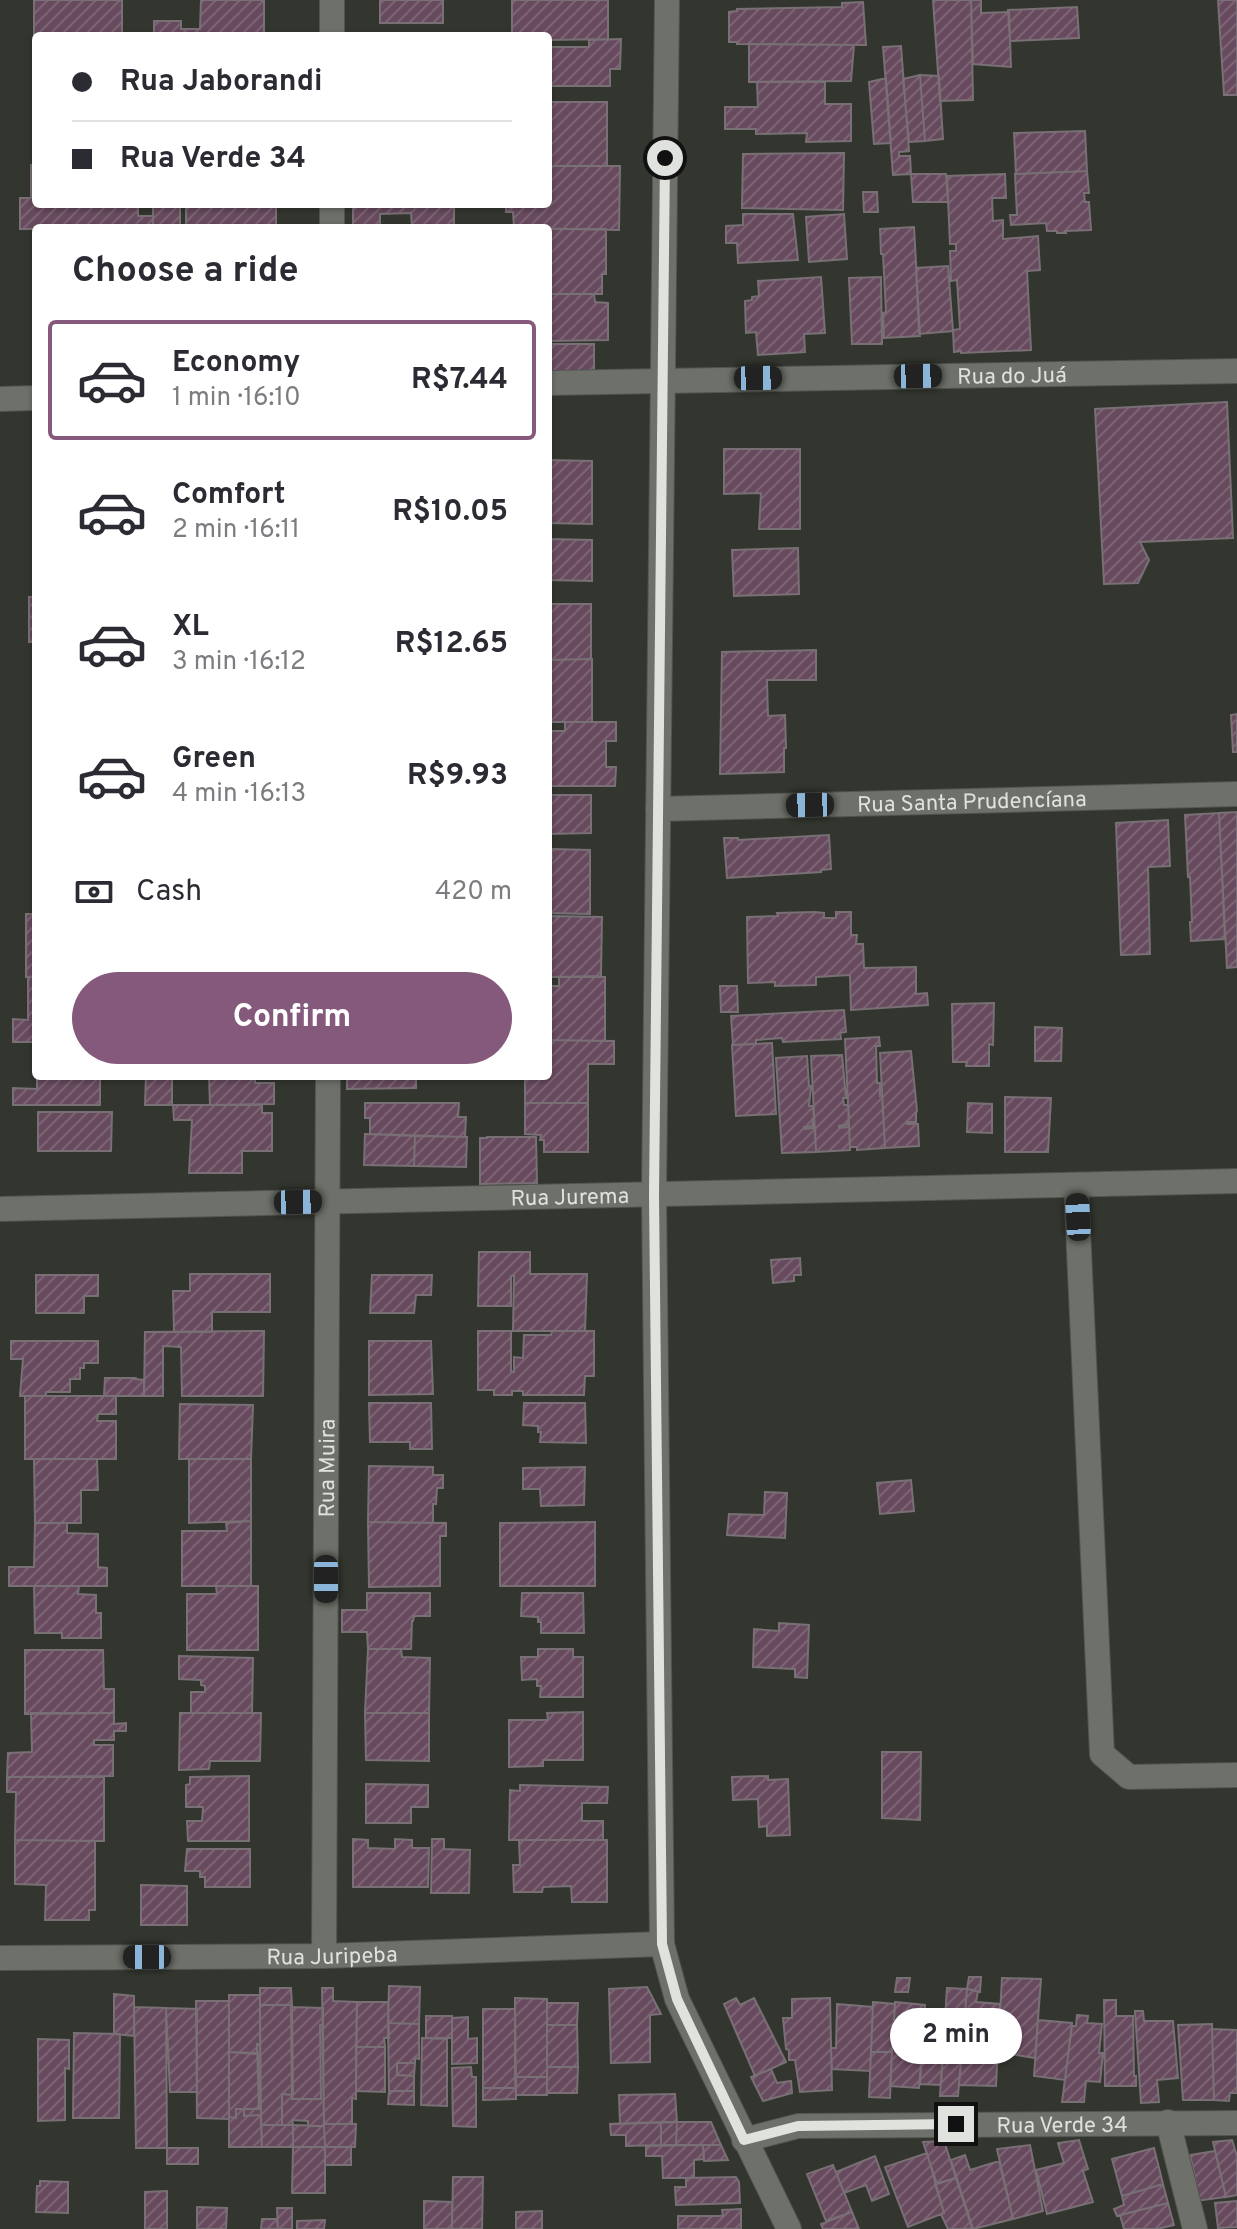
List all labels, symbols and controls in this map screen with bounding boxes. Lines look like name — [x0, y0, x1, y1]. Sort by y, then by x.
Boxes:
text: Rua Jaborandi — [120, 64, 323, 101]
route start — [647, 140, 683, 176]
text: Rua Verde 34 — [120, 141, 306, 178]
text: Choose a ride — [72, 249, 298, 295]
icon: car — [76, 344, 148, 416]
text: Economy — [172, 345, 300, 382]
text: R$7.44 — [411, 362, 508, 399]
street label: Rua do Juá — [957, 363, 1067, 392]
car — [894, 364, 942, 388]
car — [734, 366, 782, 390]
text: 1 min · 16:10 — [172, 382, 301, 415]
icon: car — [76, 476, 148, 548]
text: Comfort — [172, 477, 285, 514]
text: R$10.05 — [392, 494, 508, 531]
text: 2 min · 16:11 — [172, 514, 300, 547]
icon: car — [76, 608, 148, 680]
text: XL — [172, 609, 209, 646]
text: R$12.65 — [395, 626, 508, 663]
text: 3 min · 16:12 — [172, 646, 306, 679]
icon: car — [76, 740, 148, 812]
text: Green — [172, 741, 256, 778]
text: R$9.93 — [407, 758, 508, 795]
text: 4 min · 16:13 — [172, 778, 306, 811]
street label: Rua Santa Prudencíana — [857, 787, 1087, 820]
car — [786, 793, 834, 817]
icon: cash — [72, 870, 116, 914]
text: Cash — [136, 874, 202, 911]
text: 420 m — [435, 876, 512, 909]
button: Confirm — [72, 972, 512, 1064]
street label: Rua Jurema — [510, 1184, 629, 1213]
car — [274, 1190, 322, 1214]
car — [1065, 1192, 1091, 1242]
street label: Rua Muira — [315, 1418, 342, 1518]
car — [314, 1555, 338, 1603]
street label: Rua Juripeba — [266, 1942, 398, 1972]
car — [123, 1945, 171, 1969]
callout: 2 min — [890, 2008, 1022, 2064]
text: 2 min — [922, 2019, 990, 2052]
route end — [938, 2106, 974, 2142]
street label: Rua Verde 34 — [996, 2113, 1128, 2141]

